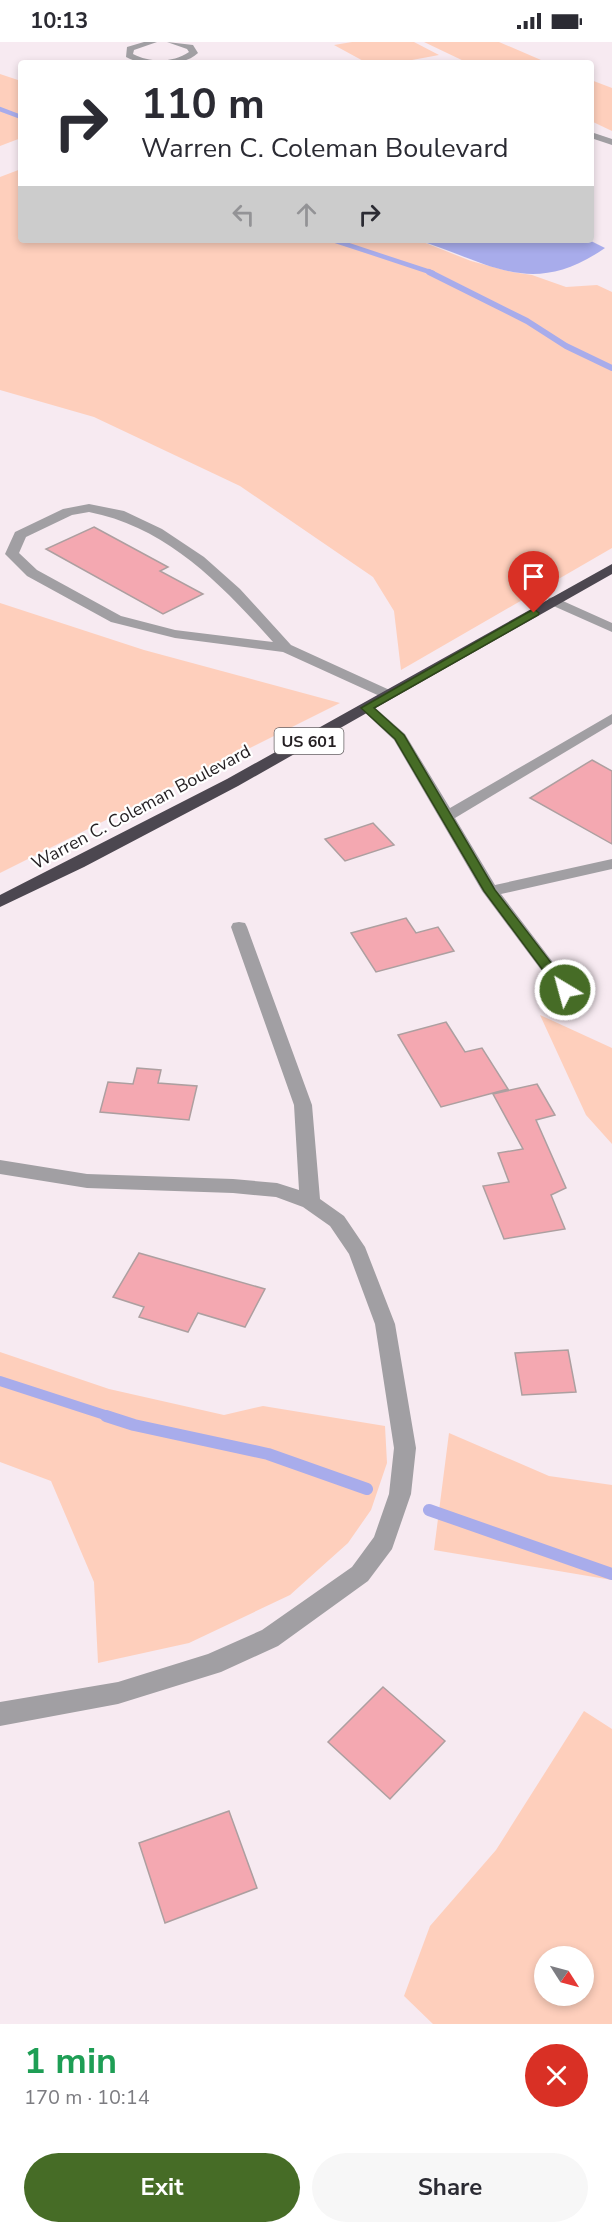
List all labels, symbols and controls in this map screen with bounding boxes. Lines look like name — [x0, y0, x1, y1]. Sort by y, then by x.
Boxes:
text: 10:13 — [30, 6, 88, 36]
text: 110 m — [141, 76, 265, 133]
icon: right — [42, 84, 120, 162]
text: Warren C. Coleman Boulevard — [141, 130, 509, 167]
icon: left — [227, 198, 260, 231]
icon: ahead — [290, 198, 323, 231]
icon: right — [353, 198, 386, 231]
pin — [508, 551, 559, 613]
icon: arrive — [517, 560, 550, 593]
road number: US 601 — [274, 728, 344, 754]
street label: Warren C. Coleman Boulevard — [27, 739, 255, 875]
position arrow — [533, 958, 597, 1022]
north arrow — [534, 1946, 594, 2006]
map controls — [534, 1946, 594, 2006]
text: 1 min — [24, 2037, 117, 2086]
button: close — [525, 2044, 588, 2107]
text: 170 m · 10:14 — [24, 2084, 150, 2111]
button: Exit — [24, 2153, 300, 2222]
button: Share — [312, 2153, 588, 2222]

